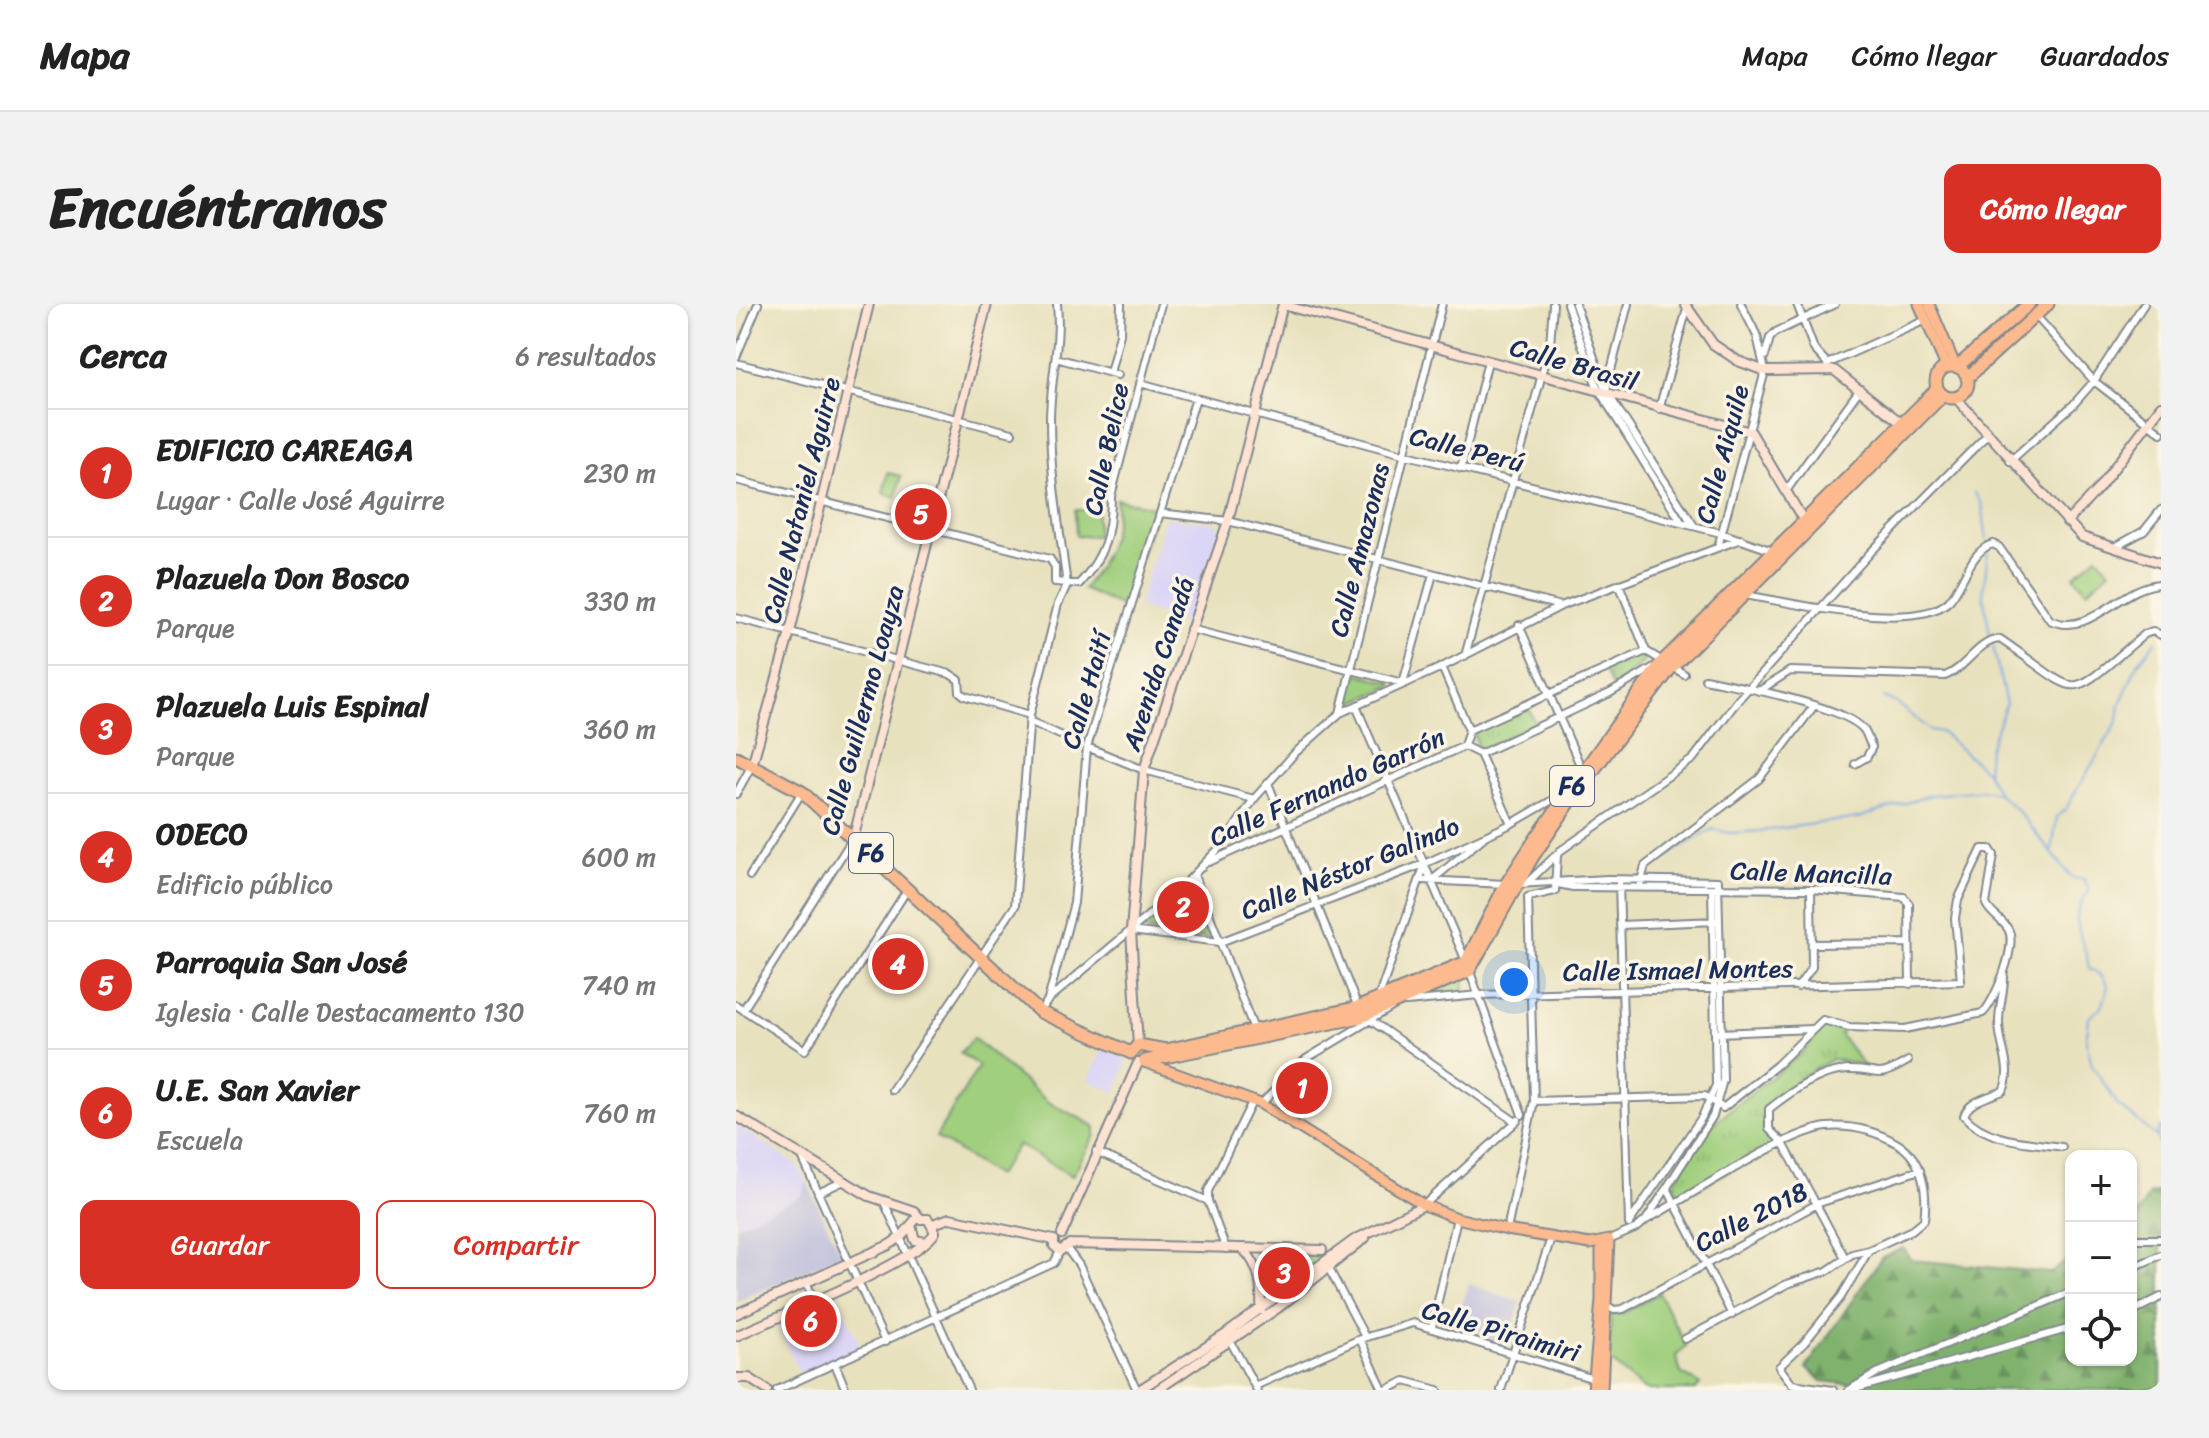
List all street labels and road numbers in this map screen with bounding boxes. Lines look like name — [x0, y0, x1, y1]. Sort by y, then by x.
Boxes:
street label: Calle Brasil — [1505, 324, 1644, 404]
street label: Calle Nataniel Aguirre — [748, 372, 854, 628]
street label: Calle Belice — [1070, 379, 1142, 519]
street label: Calle Aiquile — [1681, 379, 1763, 529]
street label: Calle Perú — [1405, 413, 1529, 485]
street label: Calle Amazonas — [1315, 458, 1403, 642]
street label: Avenida Canadá — [1108, 571, 1208, 758]
street label: Calle Guillermo Loayza — [807, 580, 917, 840]
street label: Calle Haití — [1047, 623, 1125, 754]
street label: Calle Fernando Garrón — [1202, 714, 1452, 860]
road number: F6 — [1550, 766, 1594, 806]
street label: Calle Néstor Galindo — [1234, 803, 1467, 933]
road number: F6 — [849, 833, 893, 873]
street label: Calle Mancilla — [1729, 847, 1894, 899]
street label: Calle Ismael Montes — [1563, 945, 1793, 995]
street label: Calle 2018 — [1686, 1169, 1816, 1265]
street label: Calle Piraimiri — [1417, 1286, 1586, 1376]

